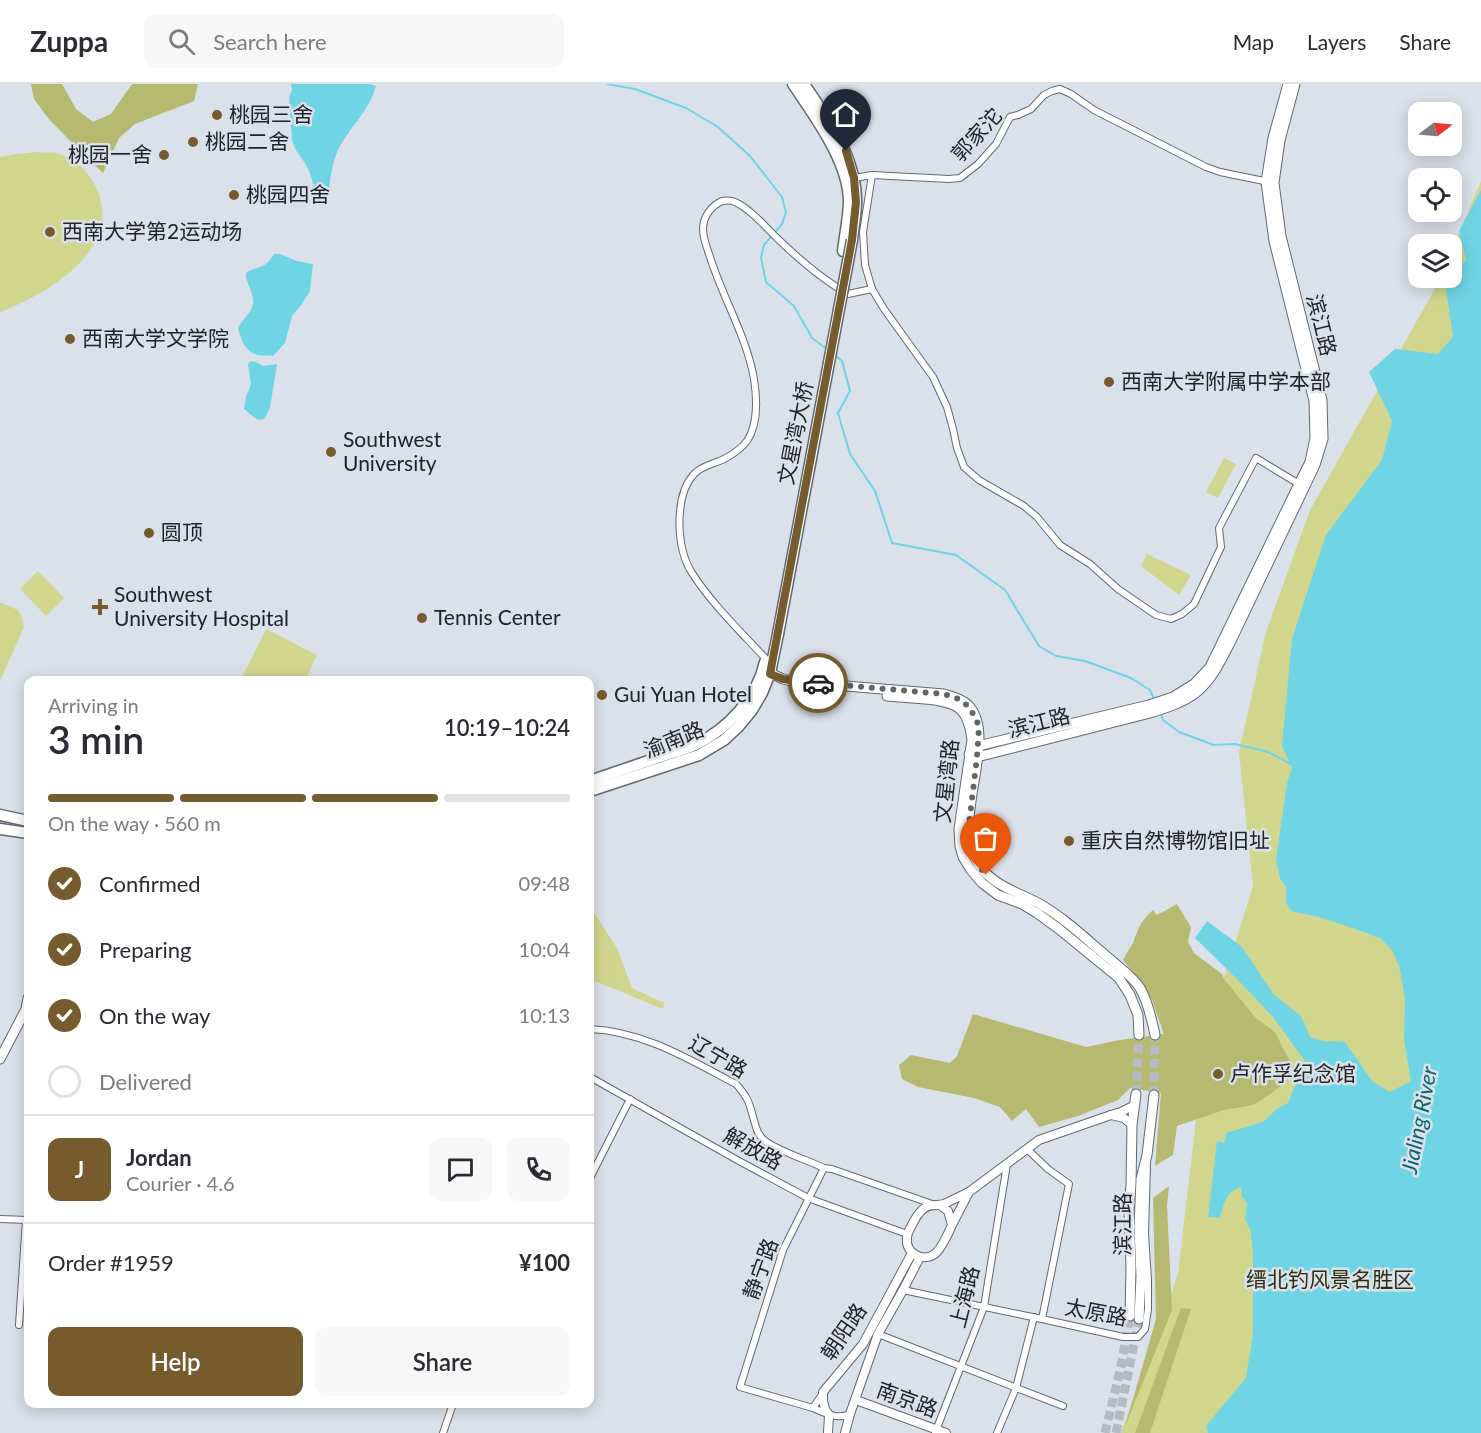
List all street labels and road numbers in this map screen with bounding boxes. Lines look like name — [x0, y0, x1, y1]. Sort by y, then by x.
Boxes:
street label: 郭家沱 — [946, 102, 1006, 166]
street label: 滨江路 — [1303, 291, 1342, 358]
street label: 文星湾大桥 — [772, 379, 817, 487]
street label: 滨江路 — [1005, 702, 1072, 741]
street label: 渝南路 — [640, 715, 707, 762]
street label: 文星湾路 — [929, 738, 962, 824]
street label: 辽宁路 — [685, 1029, 752, 1082]
street label: 解放路 — [720, 1121, 787, 1174]
street label: 滨江路 — [1109, 1193, 1134, 1256]
street label: 静宁路 — [737, 1235, 782, 1302]
street label: 上海路 — [944, 1263, 983, 1330]
street label: 太原路 — [1063, 1293, 1130, 1330]
street label: 朝阳路 — [815, 1298, 871, 1364]
street label: 南京路 — [874, 1376, 941, 1421]

